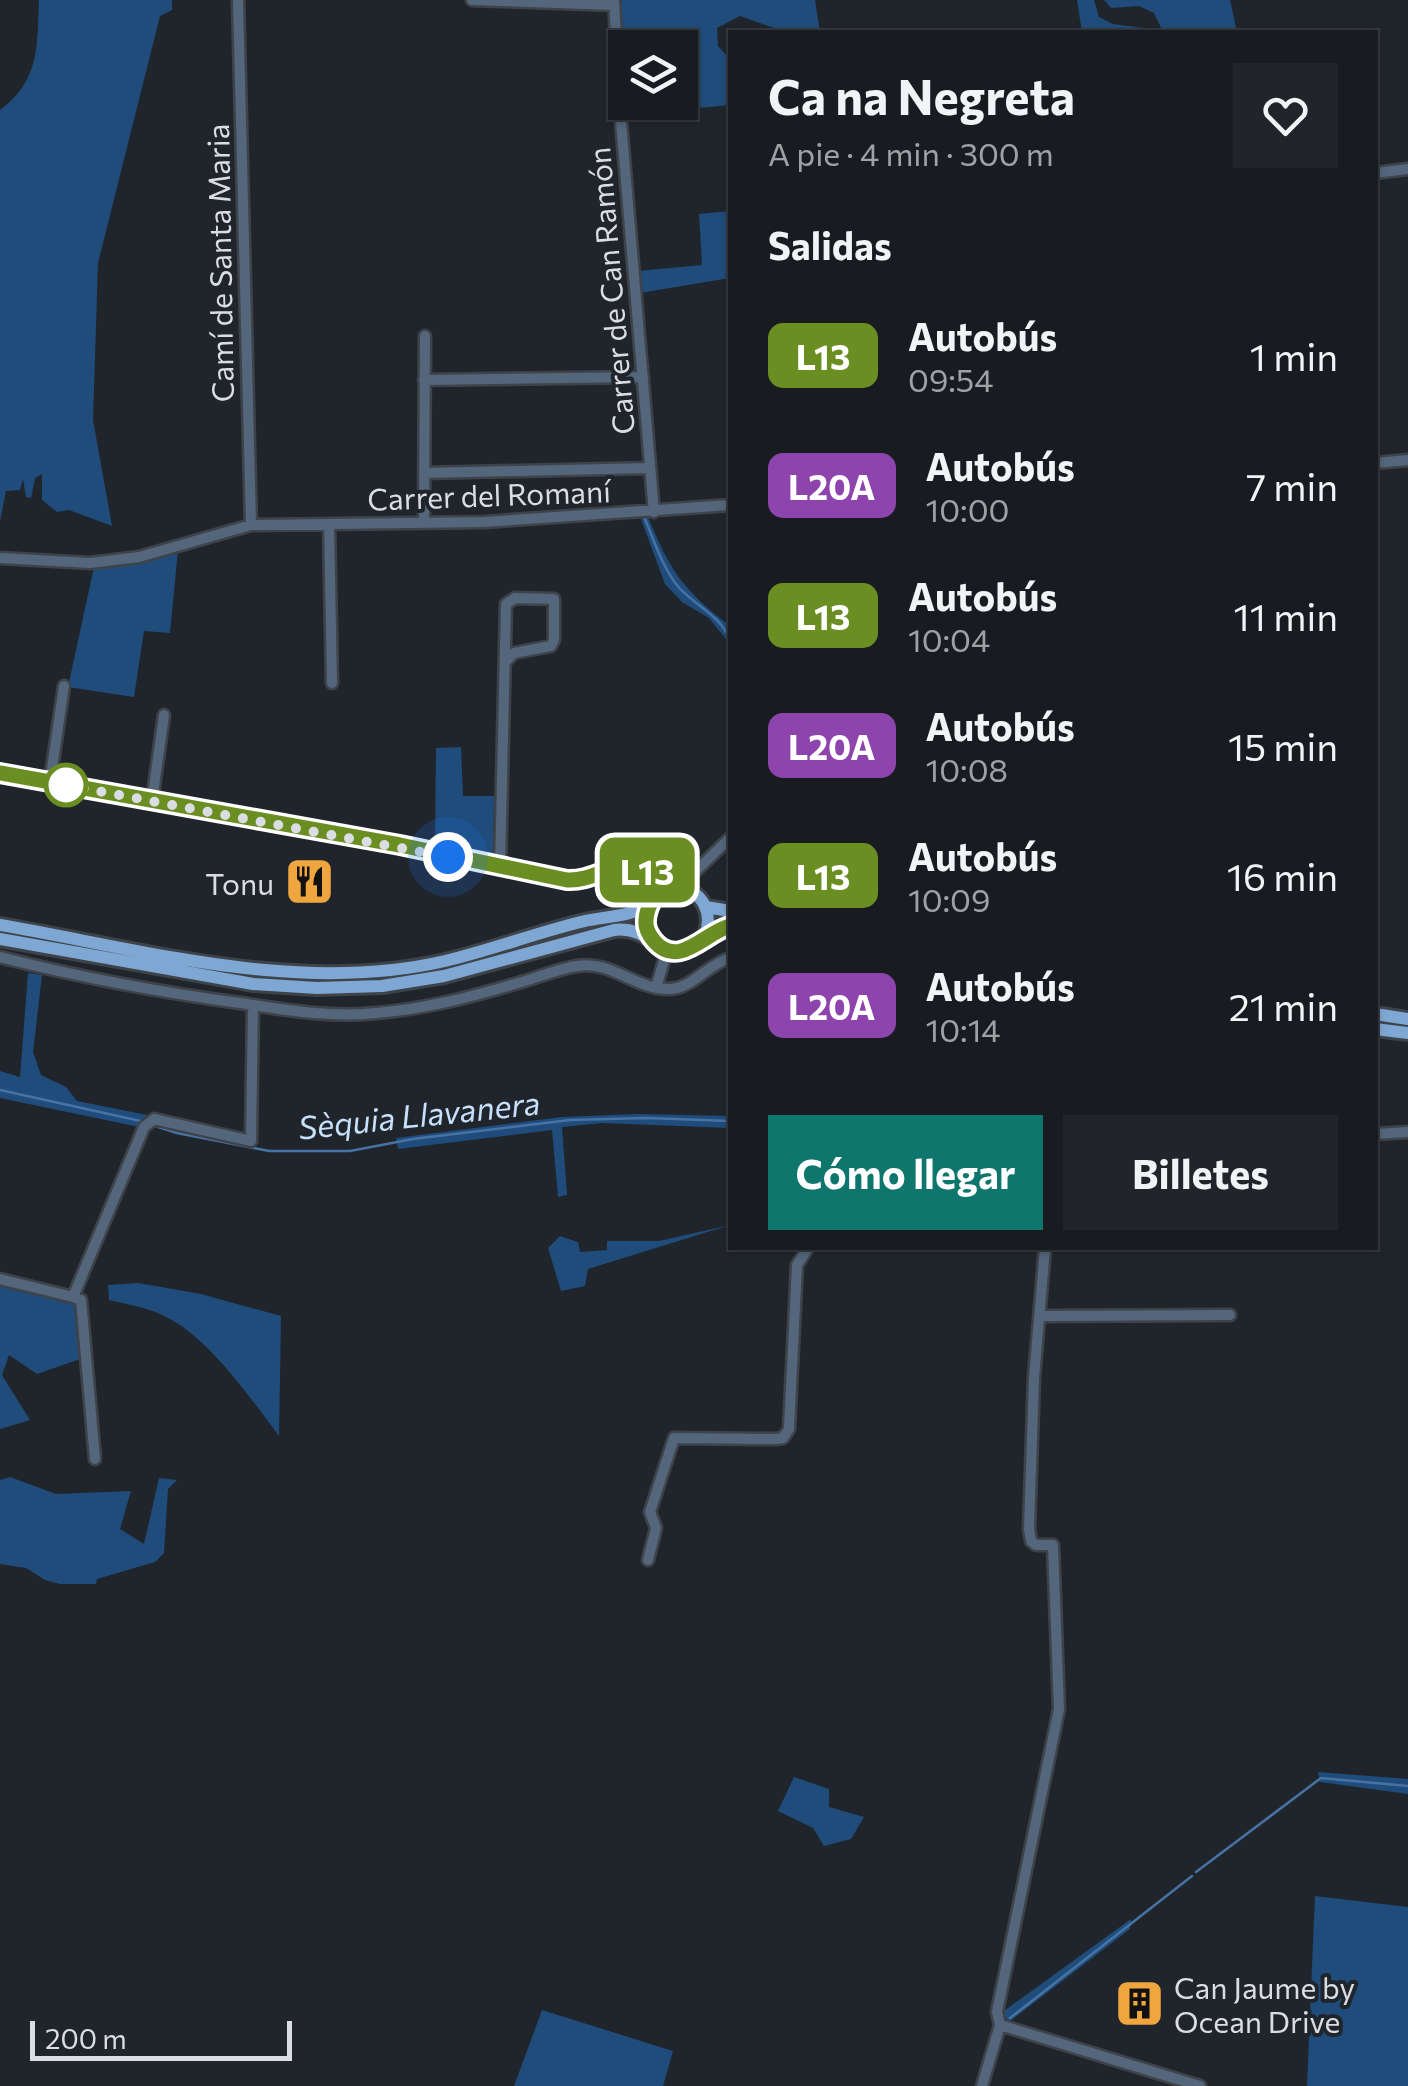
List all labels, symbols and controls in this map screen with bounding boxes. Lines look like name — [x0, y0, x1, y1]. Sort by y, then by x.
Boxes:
map controls — [608, 30, 698, 120]
button: layers — [608, 30, 698, 120]
button: heart — [1233, 63, 1338, 168]
text: Ca na Negreta — [768, 66, 1075, 125]
street label: Camí de Santa Maria — [198, 123, 240, 403]
text: A pie · 4 min · 300 m — [768, 133, 1054, 173]
street label: Carrer de Can Ramón — [579, 146, 641, 436]
text: Salidas — [768, 221, 892, 268]
text: Autobús — [908, 312, 1057, 359]
text: 1 min — [1250, 332, 1338, 379]
text: L13 — [796, 334, 850, 377]
text: 09:54 — [908, 359, 993, 399]
text: Autobús — [926, 442, 1075, 489]
text: 7 min — [1246, 462, 1338, 509]
text: L20A — [788, 464, 876, 507]
street label: Carrer del Romaní — [367, 471, 613, 517]
text: 10:00 — [926, 489, 1009, 529]
text: Autobús — [908, 572, 1057, 619]
text: 11 min — [1234, 592, 1338, 639]
text: L13 — [796, 594, 850, 637]
text: 10:04 — [908, 619, 990, 659]
text: Autobús — [926, 702, 1075, 749]
text: 15 min — [1228, 722, 1338, 769]
text: L20A — [788, 724, 876, 767]
text: 10:08 — [926, 749, 1008, 789]
unlabelled marker — [45, 764, 87, 806]
your location — [423, 832, 473, 882]
text: Autobús — [908, 832, 1057, 879]
line badge: L13 — [590, 838, 704, 902]
text: L13 — [620, 849, 674, 892]
text: 16 min — [1227, 852, 1338, 899]
text: L13 — [796, 854, 850, 897]
restaurant icon: Tonu — [283, 856, 335, 908]
place label: Tonu — [205, 864, 274, 901]
text: 10:09 — [908, 879, 990, 919]
text: Autobús — [926, 962, 1075, 1009]
text: 21 min — [1229, 982, 1338, 1029]
text: L20A — [788, 984, 876, 1027]
text: 10:14 — [926, 1009, 1001, 1049]
water label: Sèquia Llavanera — [296, 1081, 542, 1147]
button: Cómo llegar — [768, 1115, 1043, 1230]
button: Billetes — [1063, 1115, 1338, 1230]
place label: Can Jaume by Ocean Drive — [1174, 1968, 1355, 2039]
building icon: Can Jaume by Ocean Drive — [1113, 1977, 1165, 2029]
scale bar — [30, 2016, 292, 2060]
text: 200 m — [45, 2021, 127, 2055]

